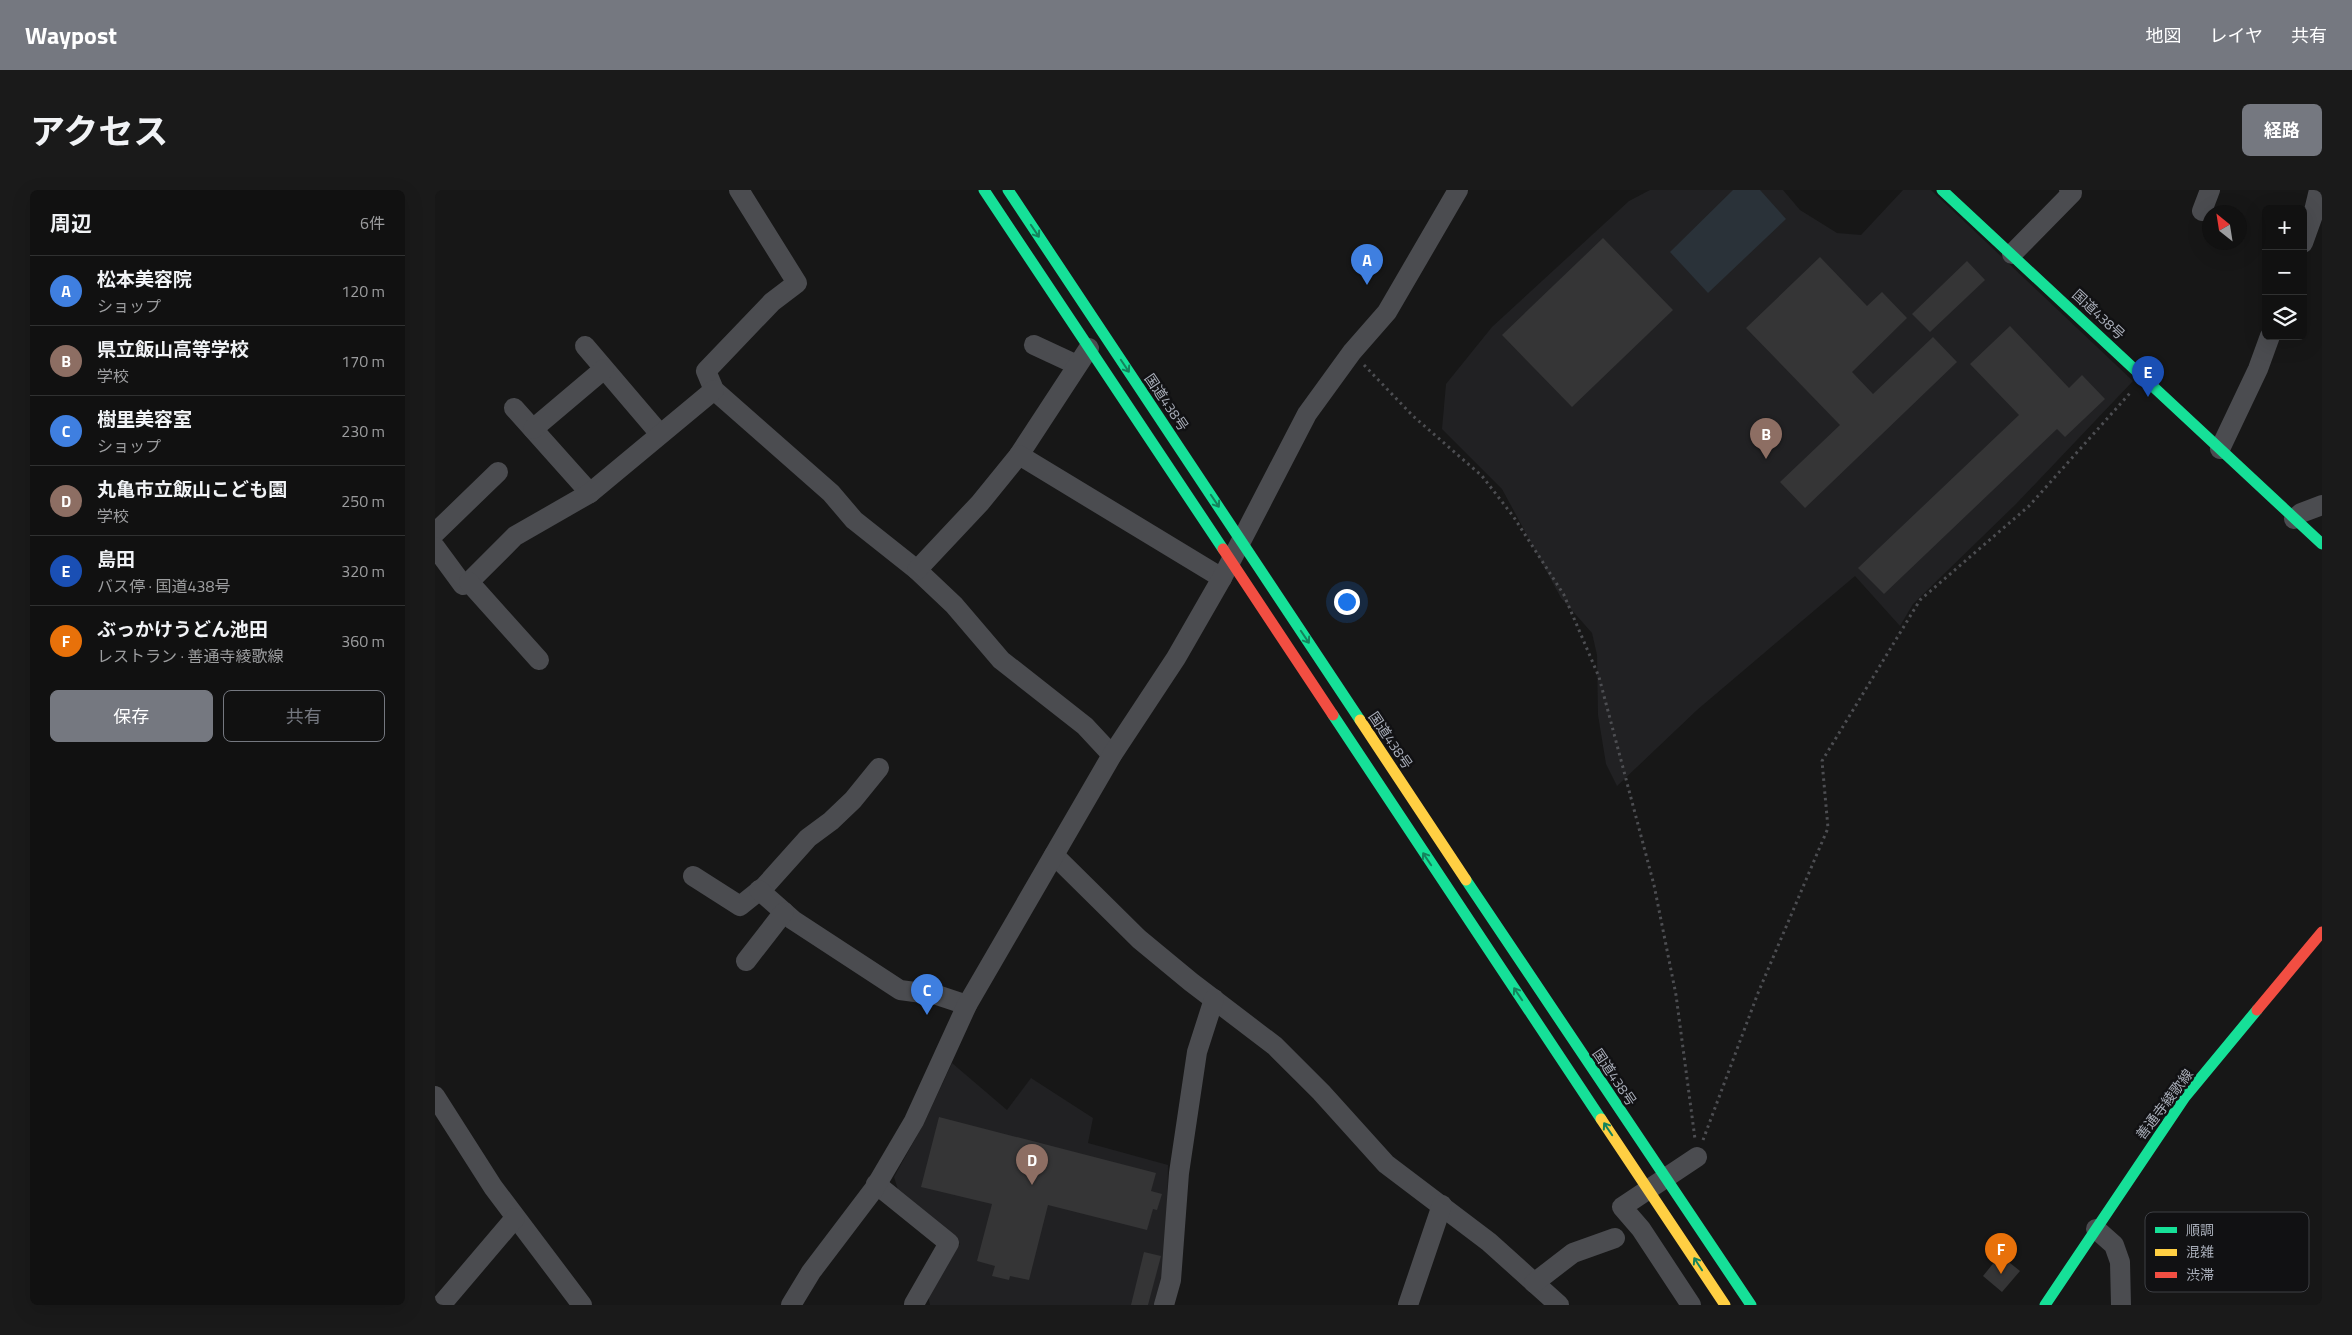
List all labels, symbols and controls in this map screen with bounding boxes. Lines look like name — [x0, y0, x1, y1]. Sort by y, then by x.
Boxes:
text: Waypost — [25, 17, 117, 53]
text: 地図 — [2146, 22, 2182, 49]
text: レイヤ — [2210, 22, 2263, 49]
text: 共有 — [2291, 22, 2327, 49]
text: アクセス — [30, 104, 168, 158]
button: 経路 — [2242, 104, 2322, 156]
north arrow — [2202, 205, 2247, 250]
map controls — [2262, 205, 2307, 340]
button: + — [2262, 205, 2307, 250]
text: 周辺 — [50, 207, 92, 239]
text: 6件 — [360, 211, 385, 235]
one-way arrow — [1030, 223, 1040, 237]
pin: A — [1351, 244, 1383, 285]
button: − — [2262, 250, 2307, 295]
text: 松本美容院 — [97, 264, 192, 293]
text: A — [61, 279, 71, 303]
text: 120 m — [341, 279, 385, 303]
street label: 国道438号 — [2068, 284, 2130, 344]
text: ショップ — [97, 294, 161, 318]
button: layers — [2262, 295, 2307, 340]
text: 県立飯山高等学校 — [97, 334, 249, 363]
text: B — [61, 349, 71, 373]
text: 170 m — [341, 349, 385, 373]
pin: E — [2132, 356, 2164, 397]
one-way arrow — [1120, 359, 1130, 373]
text: 学校 — [97, 364, 129, 388]
street label: 国道438号 — [1140, 369, 1194, 435]
text: 樹里美容室 — [97, 404, 192, 433]
pin: B — [1750, 418, 1782, 459]
text: C — [62, 419, 70, 443]
text: 230 m — [341, 419, 385, 443]
text: ショップ — [97, 434, 161, 458]
text: 丸亀市立飯山こども園 — [97, 474, 287, 503]
text: D — [61, 489, 71, 513]
text: 250 m — [341, 489, 385, 513]
one-way arrow — [1210, 494, 1220, 508]
text: 学校 — [97, 504, 129, 528]
text: 島田 — [97, 544, 135, 573]
text: E — [62, 559, 70, 583]
text: 320 m — [341, 559, 385, 583]
text: バス停 · 国道438号 — [97, 574, 230, 598]
your location — [1334, 589, 1360, 615]
text: ぶっかけうどん池田 — [97, 614, 268, 643]
text: F — [62, 629, 70, 653]
text: 360 m — [341, 629, 385, 653]
one-way arrow — [1300, 629, 1310, 643]
text: レストラン · 善通寺綾歌線 — [97, 644, 284, 668]
button: 保存 — [50, 690, 213, 742]
button: 共有 — [223, 690, 385, 742]
street label: 国道438号 — [1364, 707, 1418, 773]
one-way arrow — [1422, 852, 1432, 866]
pin: C — [911, 974, 943, 1015]
one-way arrow — [1512, 987, 1523, 1001]
street label: 国道438号 — [1588, 1044, 1642, 1110]
street label: 善通寺綾歌線 — [2130, 1064, 2198, 1144]
one-way arrow — [1603, 1122, 1613, 1136]
pin: D — [1016, 1144, 1048, 1185]
legend — [2145, 1212, 2309, 1292]
text: 順調 — [2186, 1219, 2214, 1240]
pin: F — [1985, 1233, 2017, 1274]
text: 混雑 — [2186, 1241, 2214, 1262]
one-way arrow — [1693, 1258, 1703, 1272]
text: 渋滞 — [2186, 1264, 2214, 1285]

